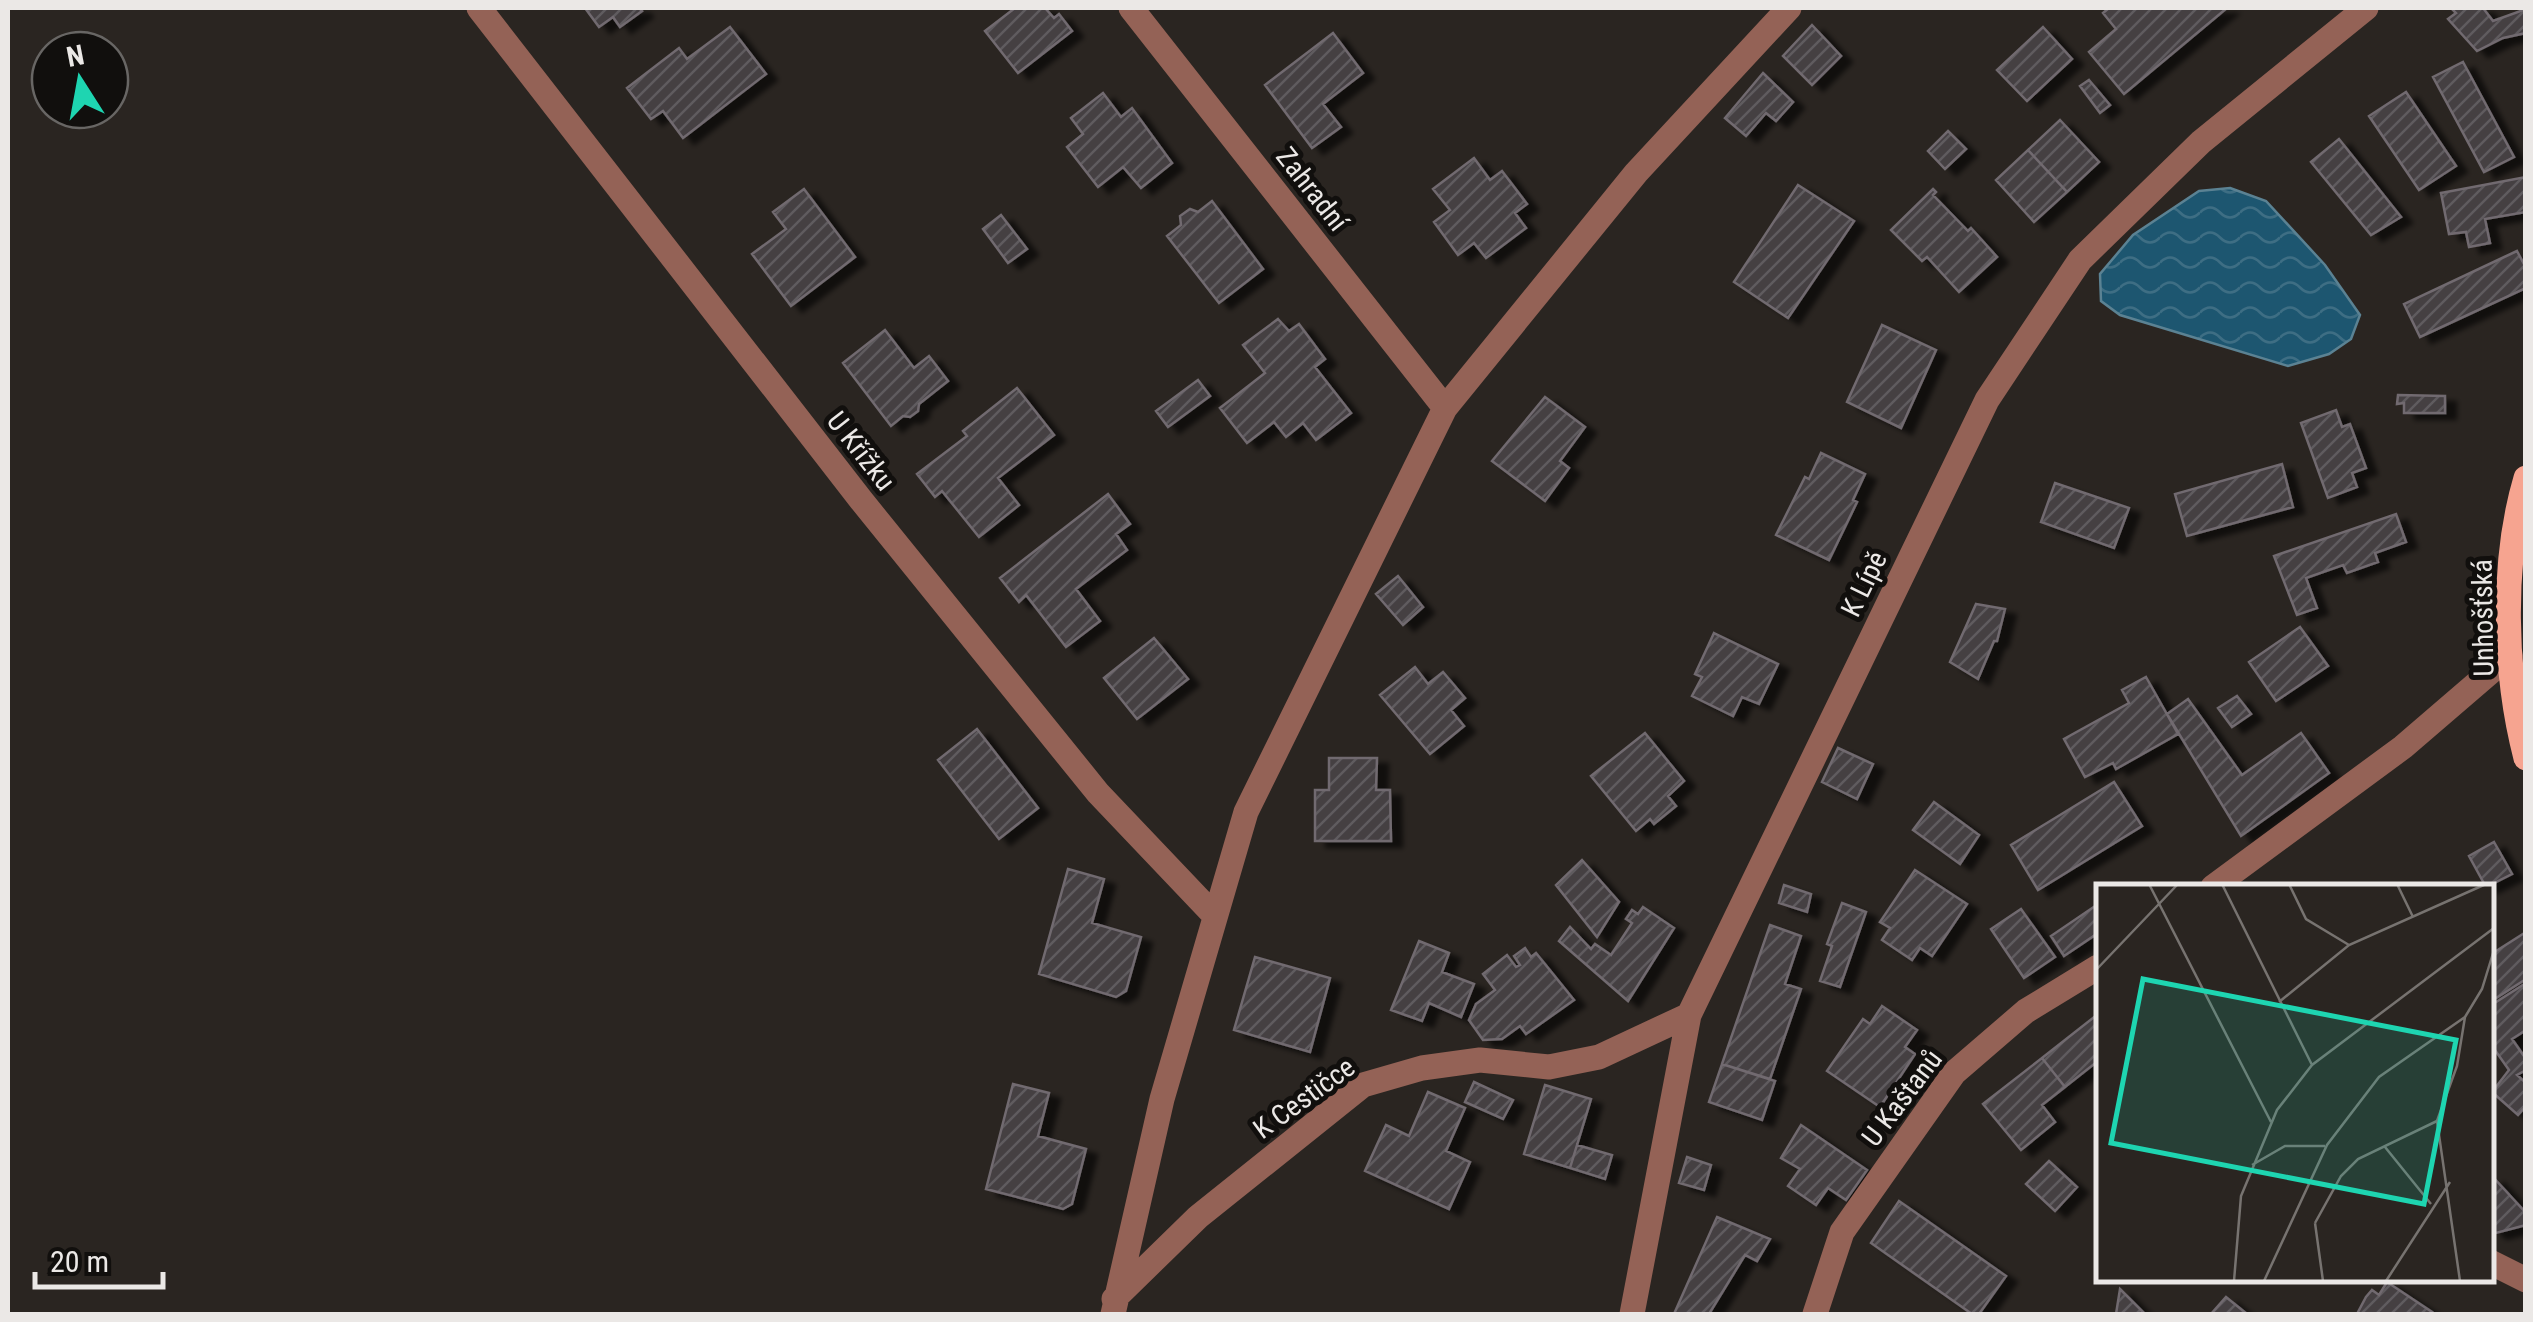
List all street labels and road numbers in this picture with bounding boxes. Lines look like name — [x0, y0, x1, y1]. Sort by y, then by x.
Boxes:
street label: Zahradní — [1269, 141, 1356, 238]
street label: U Křížku — [820, 405, 902, 497]
street label: K Lípě — [1834, 546, 1894, 622]
street label: Unhošťská — [2465, 559, 2501, 677]
street label: U Kaštanů — [1855, 1043, 1949, 1153]
street label: K Cestičce — [1247, 1050, 1361, 1146]

